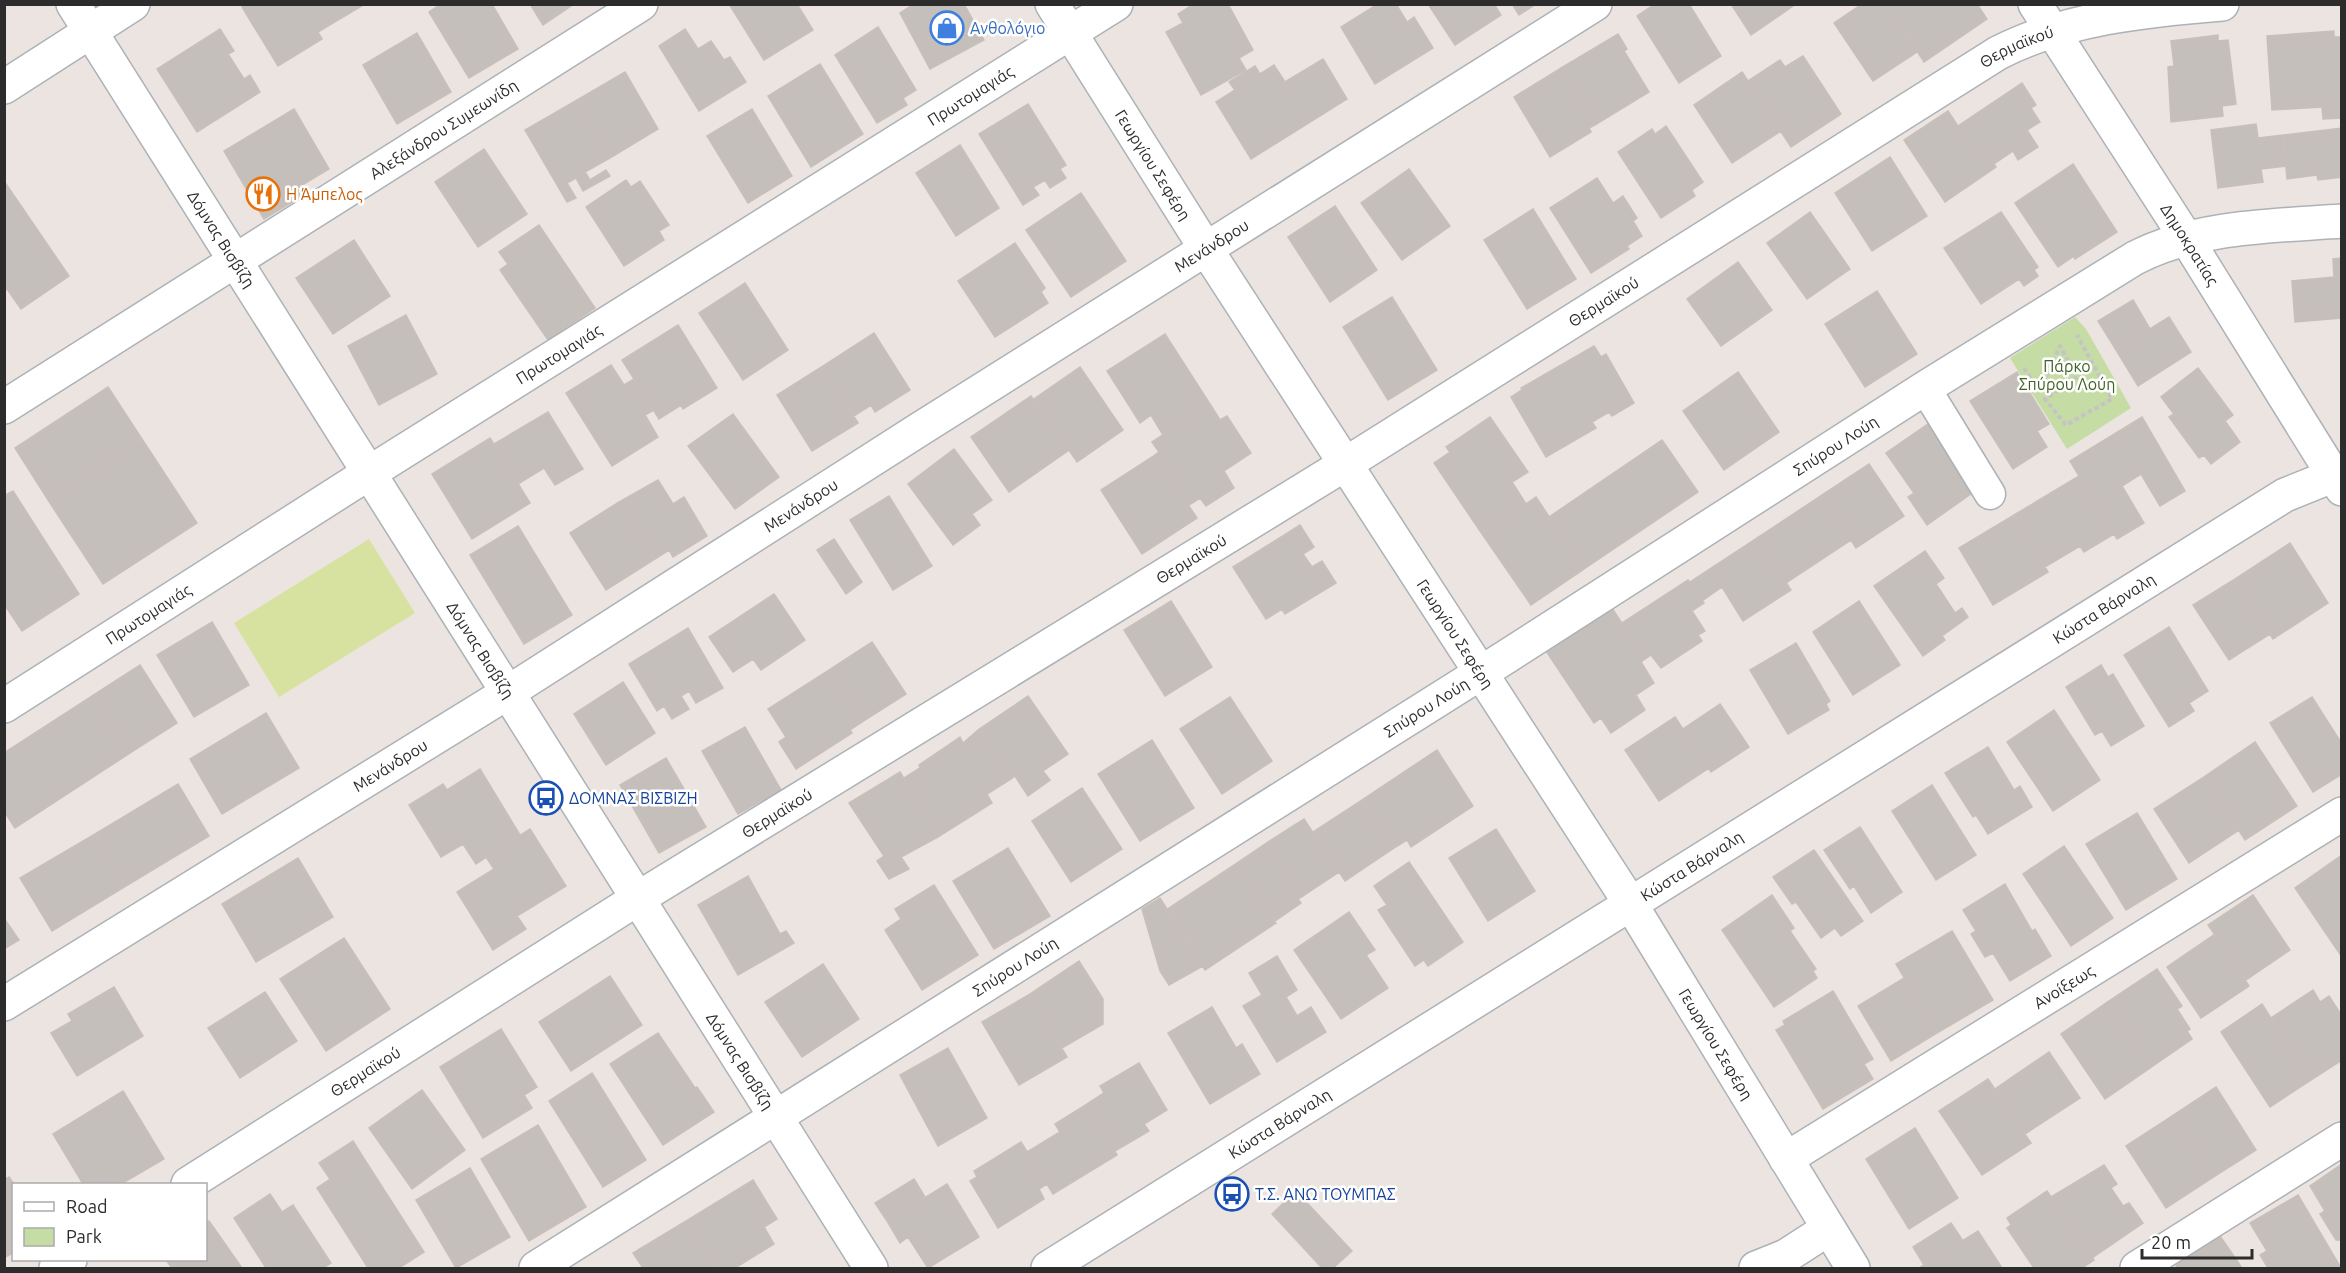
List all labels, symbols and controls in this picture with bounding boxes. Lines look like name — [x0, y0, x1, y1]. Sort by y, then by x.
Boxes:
shop icon: Ανθολόγιο — [929, 10, 965, 46]
place label: Ανθολόγιο — [970, 19, 1045, 37]
street label: Θερμαϊκού — [1976, 22, 2056, 71]
street label: Πρωτομαγιάς — [924, 62, 1017, 129]
street label: Αλεξάνδρου Συμεωνίδη — [366, 76, 521, 182]
street label: Γεωργίου Σεφέρη — [1112, 106, 1194, 223]
restaurant icon: Η Άμπελος — [245, 176, 281, 212]
place label: Η Άμπελος — [286, 185, 363, 204]
street label: Δόμνας Βισβίζη — [184, 187, 259, 291]
street label: Δημοκρατίας — [2157, 200, 2222, 289]
street label: Μενάνδρου — [1171, 215, 1252, 276]
street label: Θερμαϊκού — [1565, 273, 1642, 330]
street label: Πρωτομαγιάς — [512, 320, 605, 388]
park label: Πάρκο Σπύρου Λούη — [2019, 357, 2115, 393]
street label: Σπύρου Λούη — [1790, 412, 1881, 479]
street label: Μενάνδρου — [760, 475, 841, 536]
street label: Θερμαϊκού — [1153, 530, 1230, 587]
street label: Κώστα Βάρναλη — [2049, 570, 2158, 647]
street label: Γεωργίου Σεφέρη — [1413, 576, 1498, 692]
street label: Πρωτομαγιάς — [102, 580, 195, 648]
street label: Δόμνας Βισβίζη — [444, 598, 518, 702]
street label: Σπύρου Λούη — [1380, 674, 1472, 741]
street label: Μενάνδρου — [350, 735, 431, 795]
bus stop icon: ΔΟΜΝΑΣ ΒΙΣΒΙΖΗ — [528, 780, 564, 816]
street label: Θερμαϊκού — [738, 785, 815, 842]
place label: ΔΟΜΝΑΣ ΒΙΣΒΙΖΗ — [569, 789, 698, 807]
street label: Κώστα Βάρναλη — [1637, 827, 1746, 904]
street label: Σπύρου Λούη — [969, 933, 1061, 1000]
street label: Ανοίξεως — [2030, 961, 2098, 1012]
street label: Γεωργίου Σεφέρη — [1675, 985, 1757, 1103]
street label: Δόμνας Βισβίζη — [703, 1009, 778, 1113]
street label: Θερμαϊκού — [327, 1043, 404, 1100]
street label: Κώστα Βάρναλη — [1225, 1085, 1334, 1162]
bus stop icon: Τ.Σ. ΑΝΩ ΤΟΥΜΠΑΣ — [1214, 1176, 1250, 1212]
legend — [12, 1183, 207, 1261]
place label: Τ.Σ. ΑΝΩ ΤΟΥΜΠΑΣ — [1255, 1185, 1396, 1203]
text: Road — [66, 1196, 108, 1216]
scale bar — [2142, 1222, 2252, 1260]
text: Park — [66, 1226, 102, 1246]
text: 20 m — [2151, 1232, 2191, 1252]

